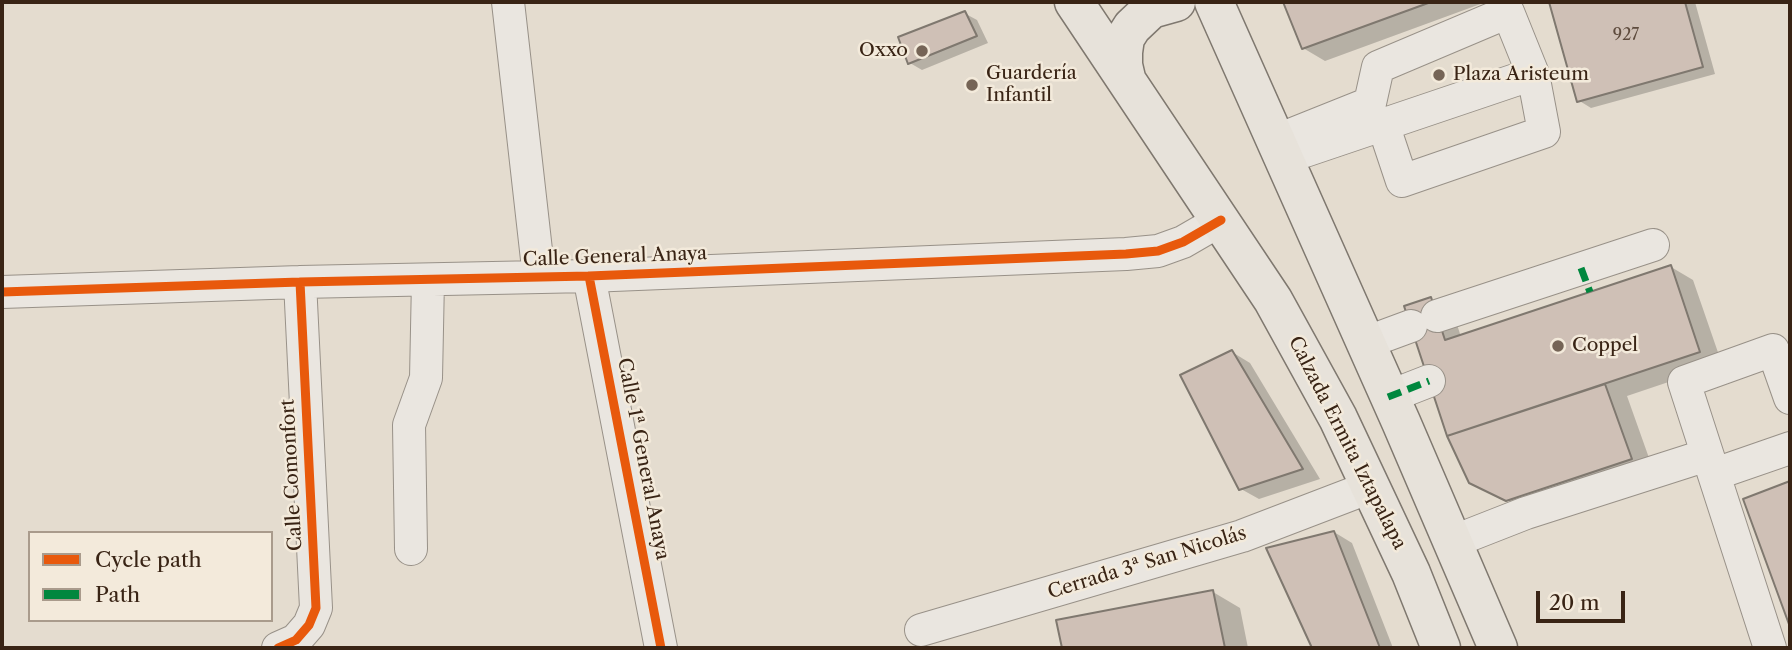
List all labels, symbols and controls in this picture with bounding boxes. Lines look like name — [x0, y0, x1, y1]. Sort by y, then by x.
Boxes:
house number: 927 — [1613, 25, 1639, 45]
place label: Oxxo — [859, 40, 908, 62]
marker: Oxxo — [914, 43, 930, 59]
place label: Guardería Infantil — [986, 63, 1077, 107]
place label: Plaza Aristeum — [1453, 64, 1589, 86]
marker: Plaza Aristeum — [1431, 67, 1447, 83]
marker: Guardería Infantil — [964, 77, 980, 93]
street label: Calle General Anaya — [522, 242, 708, 272]
street label: Calzada Ermita Iztapalapa — [1283, 333, 1411, 553]
place label: Coppel — [1572, 335, 1638, 357]
marker: Coppel — [1550, 338, 1566, 354]
street label: Calle 1ª General Anaya — [612, 356, 674, 562]
street label: Calle Comonfort — [277, 398, 307, 552]
street label: Cerrada 3ª San Nicolás — [1045, 522, 1249, 604]
legend — [28, 531, 273, 622]
text: Cycle path — [95, 547, 202, 572]
scale bar — [1540, 576, 1629, 620]
text: Path — [95, 582, 140, 607]
text: 20 m — [1549, 590, 1600, 615]

